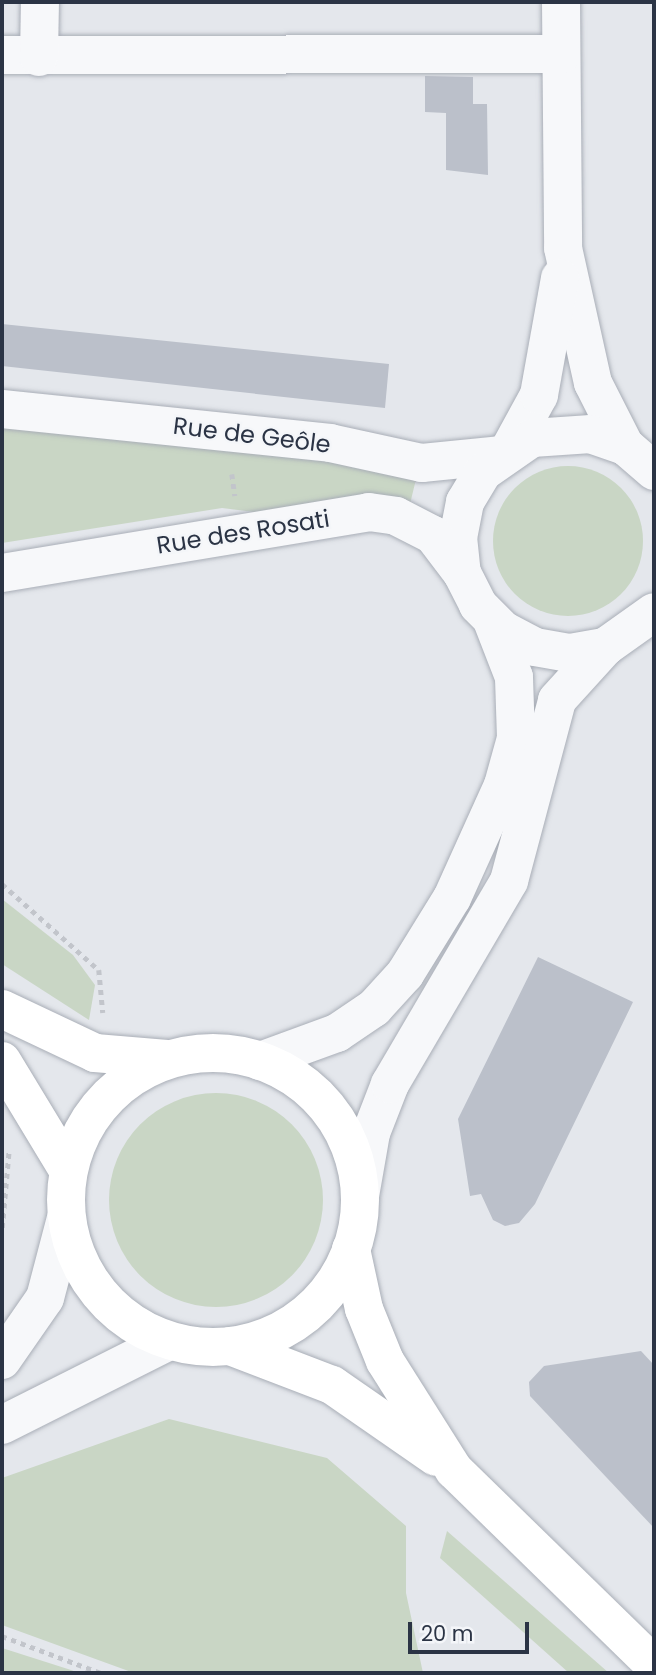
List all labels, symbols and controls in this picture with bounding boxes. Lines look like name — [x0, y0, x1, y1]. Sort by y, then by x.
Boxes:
street label: Rue de Geôle — [172, 411, 332, 459]
street label: Rue des Rosati — [155, 504, 331, 560]
scale bar — [411, 1608, 532, 1652]
text: 20 m — [421, 1619, 474, 1648]

